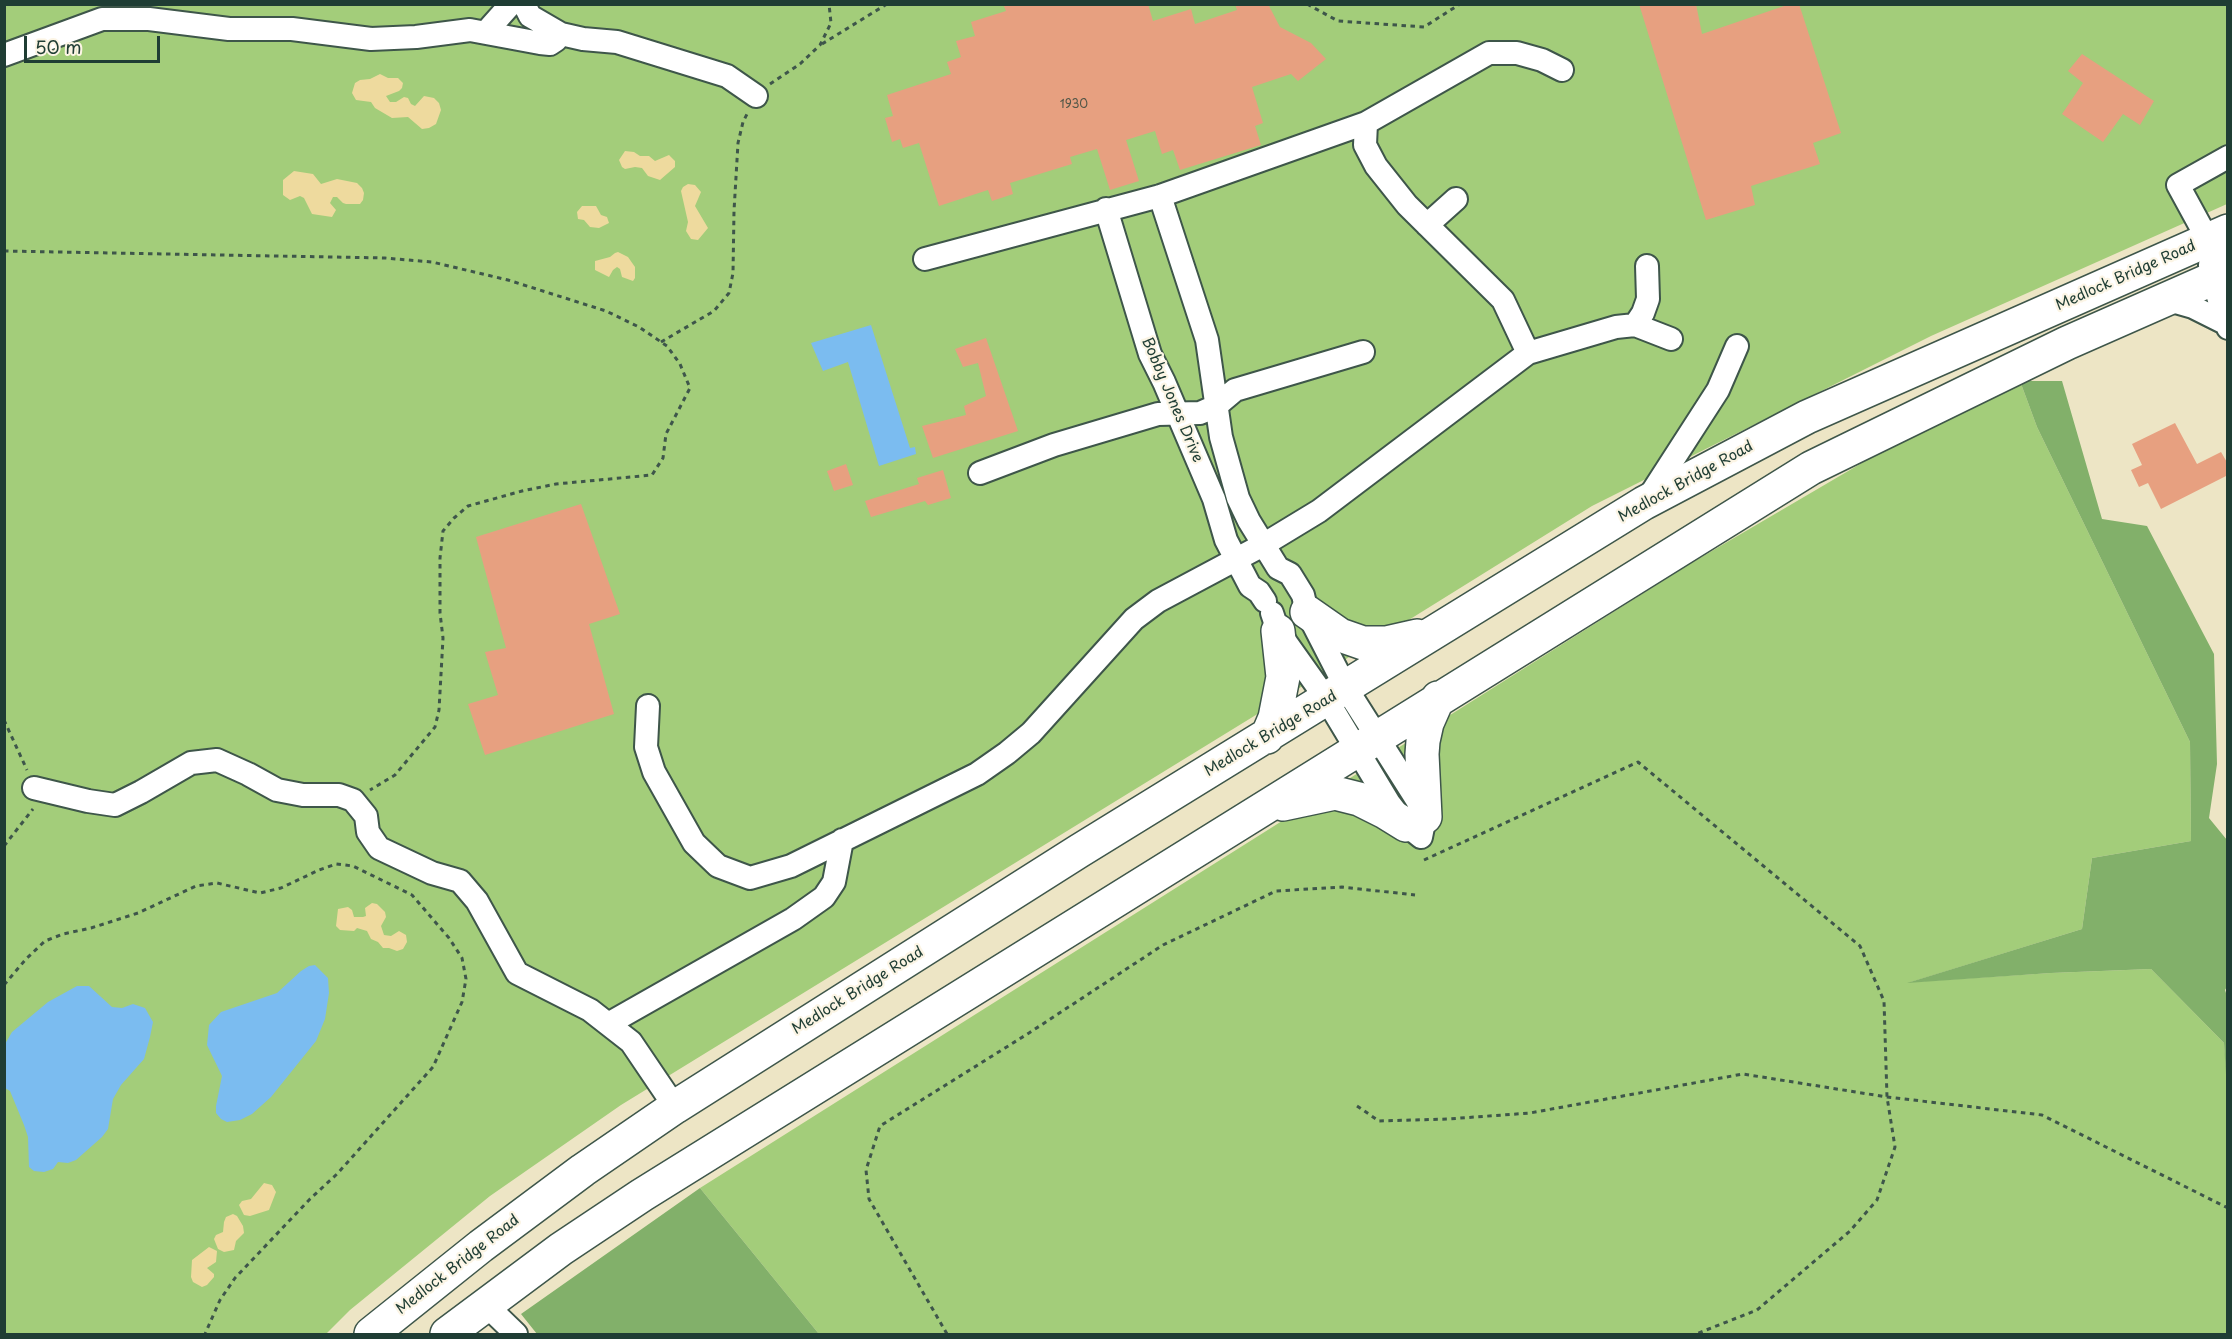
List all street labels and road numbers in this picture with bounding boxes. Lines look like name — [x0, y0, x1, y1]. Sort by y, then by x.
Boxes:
street label: Medlock Bridge Road — [2053, 237, 2199, 315]
street label: Bobby Jones Drive — [1138, 335, 1206, 465]
street label: Medlock Bridge Road — [1615, 437, 1757, 527]
street label: Medlock Bridge Road — [1201, 687, 1341, 781]
street label: Medlock Bridge Road — [789, 943, 927, 1039]
street label: Medlock Bridge Road — [393, 1211, 523, 1319]

